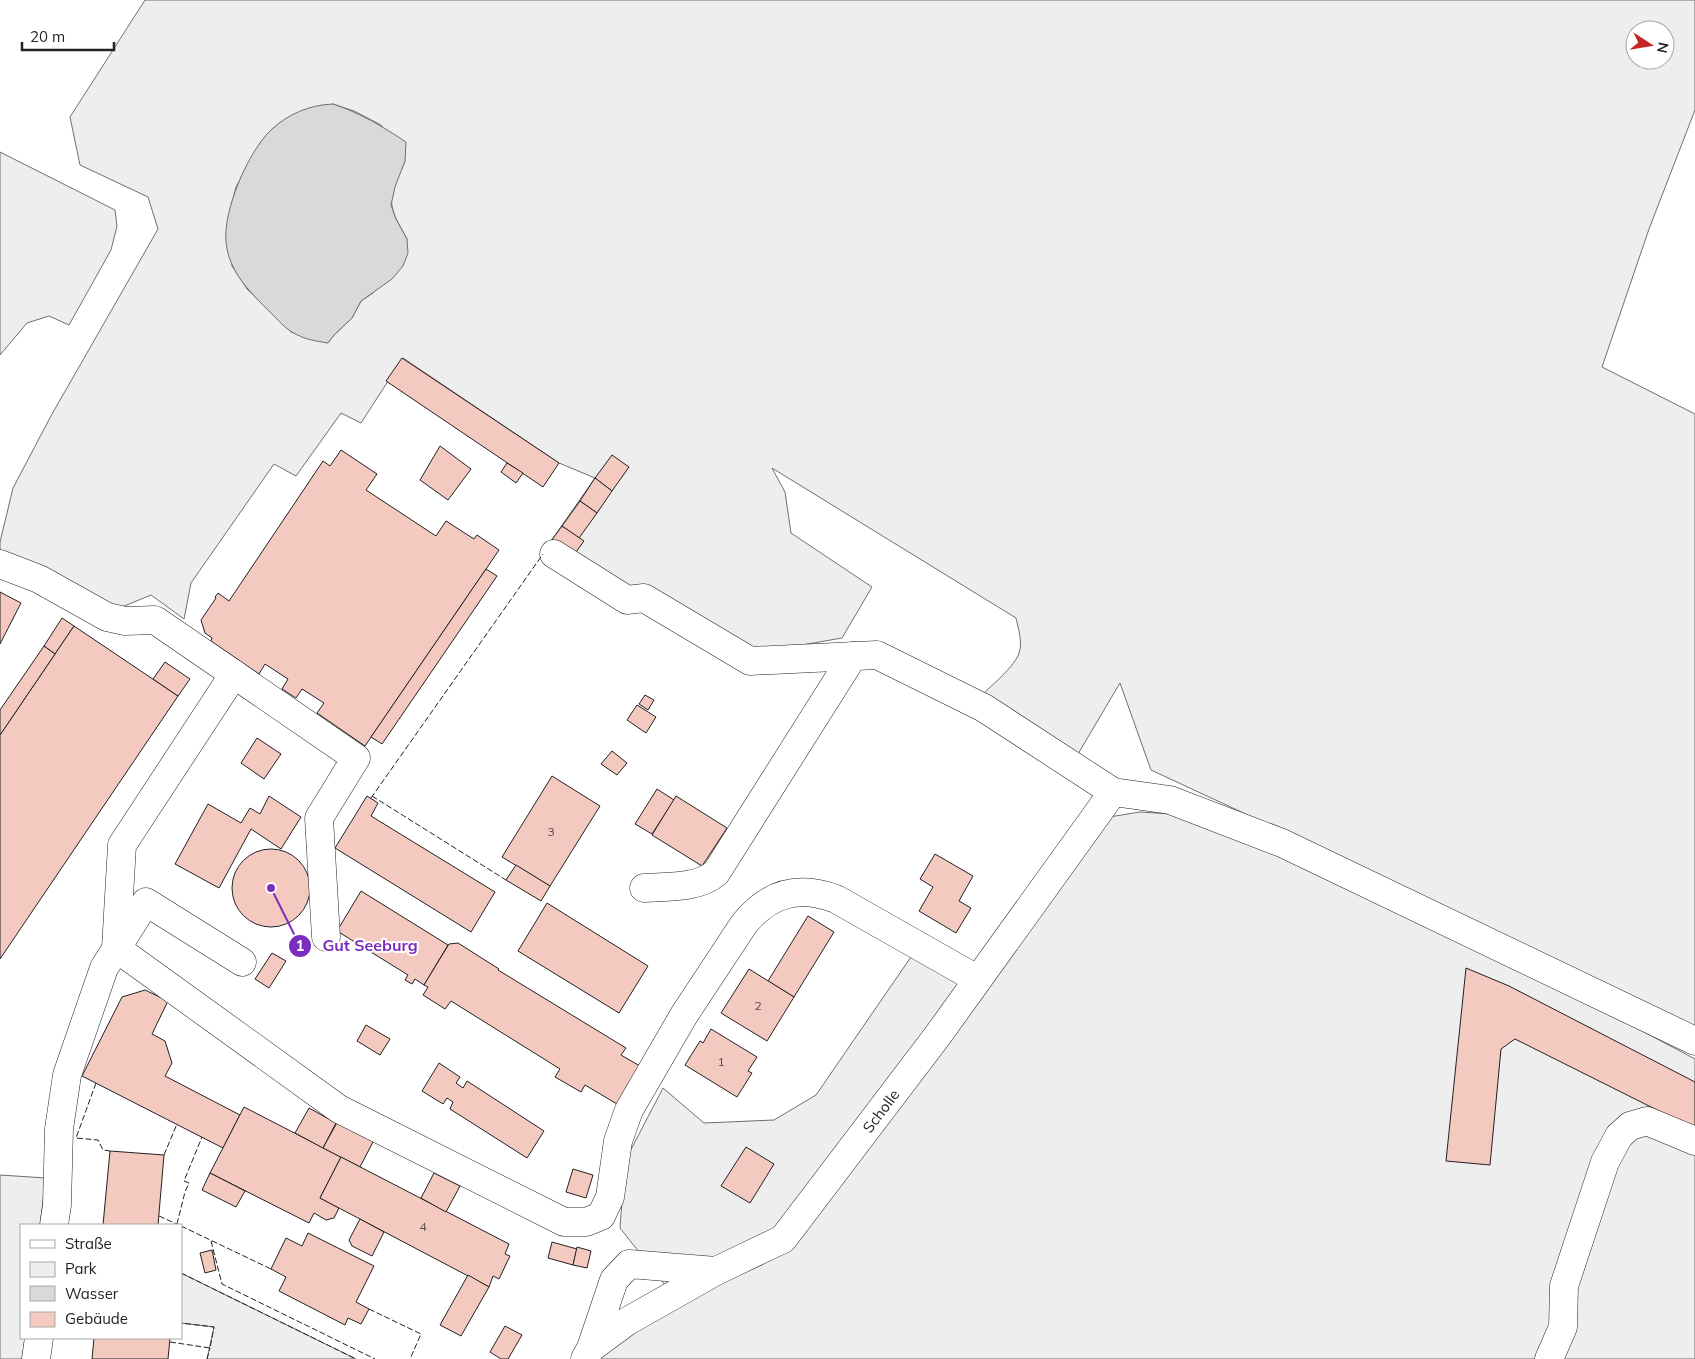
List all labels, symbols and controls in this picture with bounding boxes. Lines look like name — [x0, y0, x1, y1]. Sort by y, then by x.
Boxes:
scale bar — [22, 20, 115, 52]
north arrow — [1625, 20, 1675, 70]
text: 20 m — [30, 27, 65, 46]
text: N — [1653, 41, 1673, 55]
house number: 3 — [547, 824, 555, 839]
callout: Gut Seeburg — [288, 930, 428, 961]
text: Gut Seeburg — [322, 935, 418, 955]
text: 1 — [295, 936, 305, 955]
house number: 2 — [754, 998, 762, 1013]
house number: 1 — [717, 1054, 725, 1069]
street label: Scholle — [858, 1085, 903, 1136]
house number: 4 — [419, 1219, 427, 1234]
legend — [20, 1224, 182, 1339]
text: Straße — [65, 1234, 112, 1253]
text: Park — [65, 1259, 97, 1278]
text: Wasser — [65, 1284, 119, 1303]
text: Gebäude — [65, 1309, 128, 1328]

